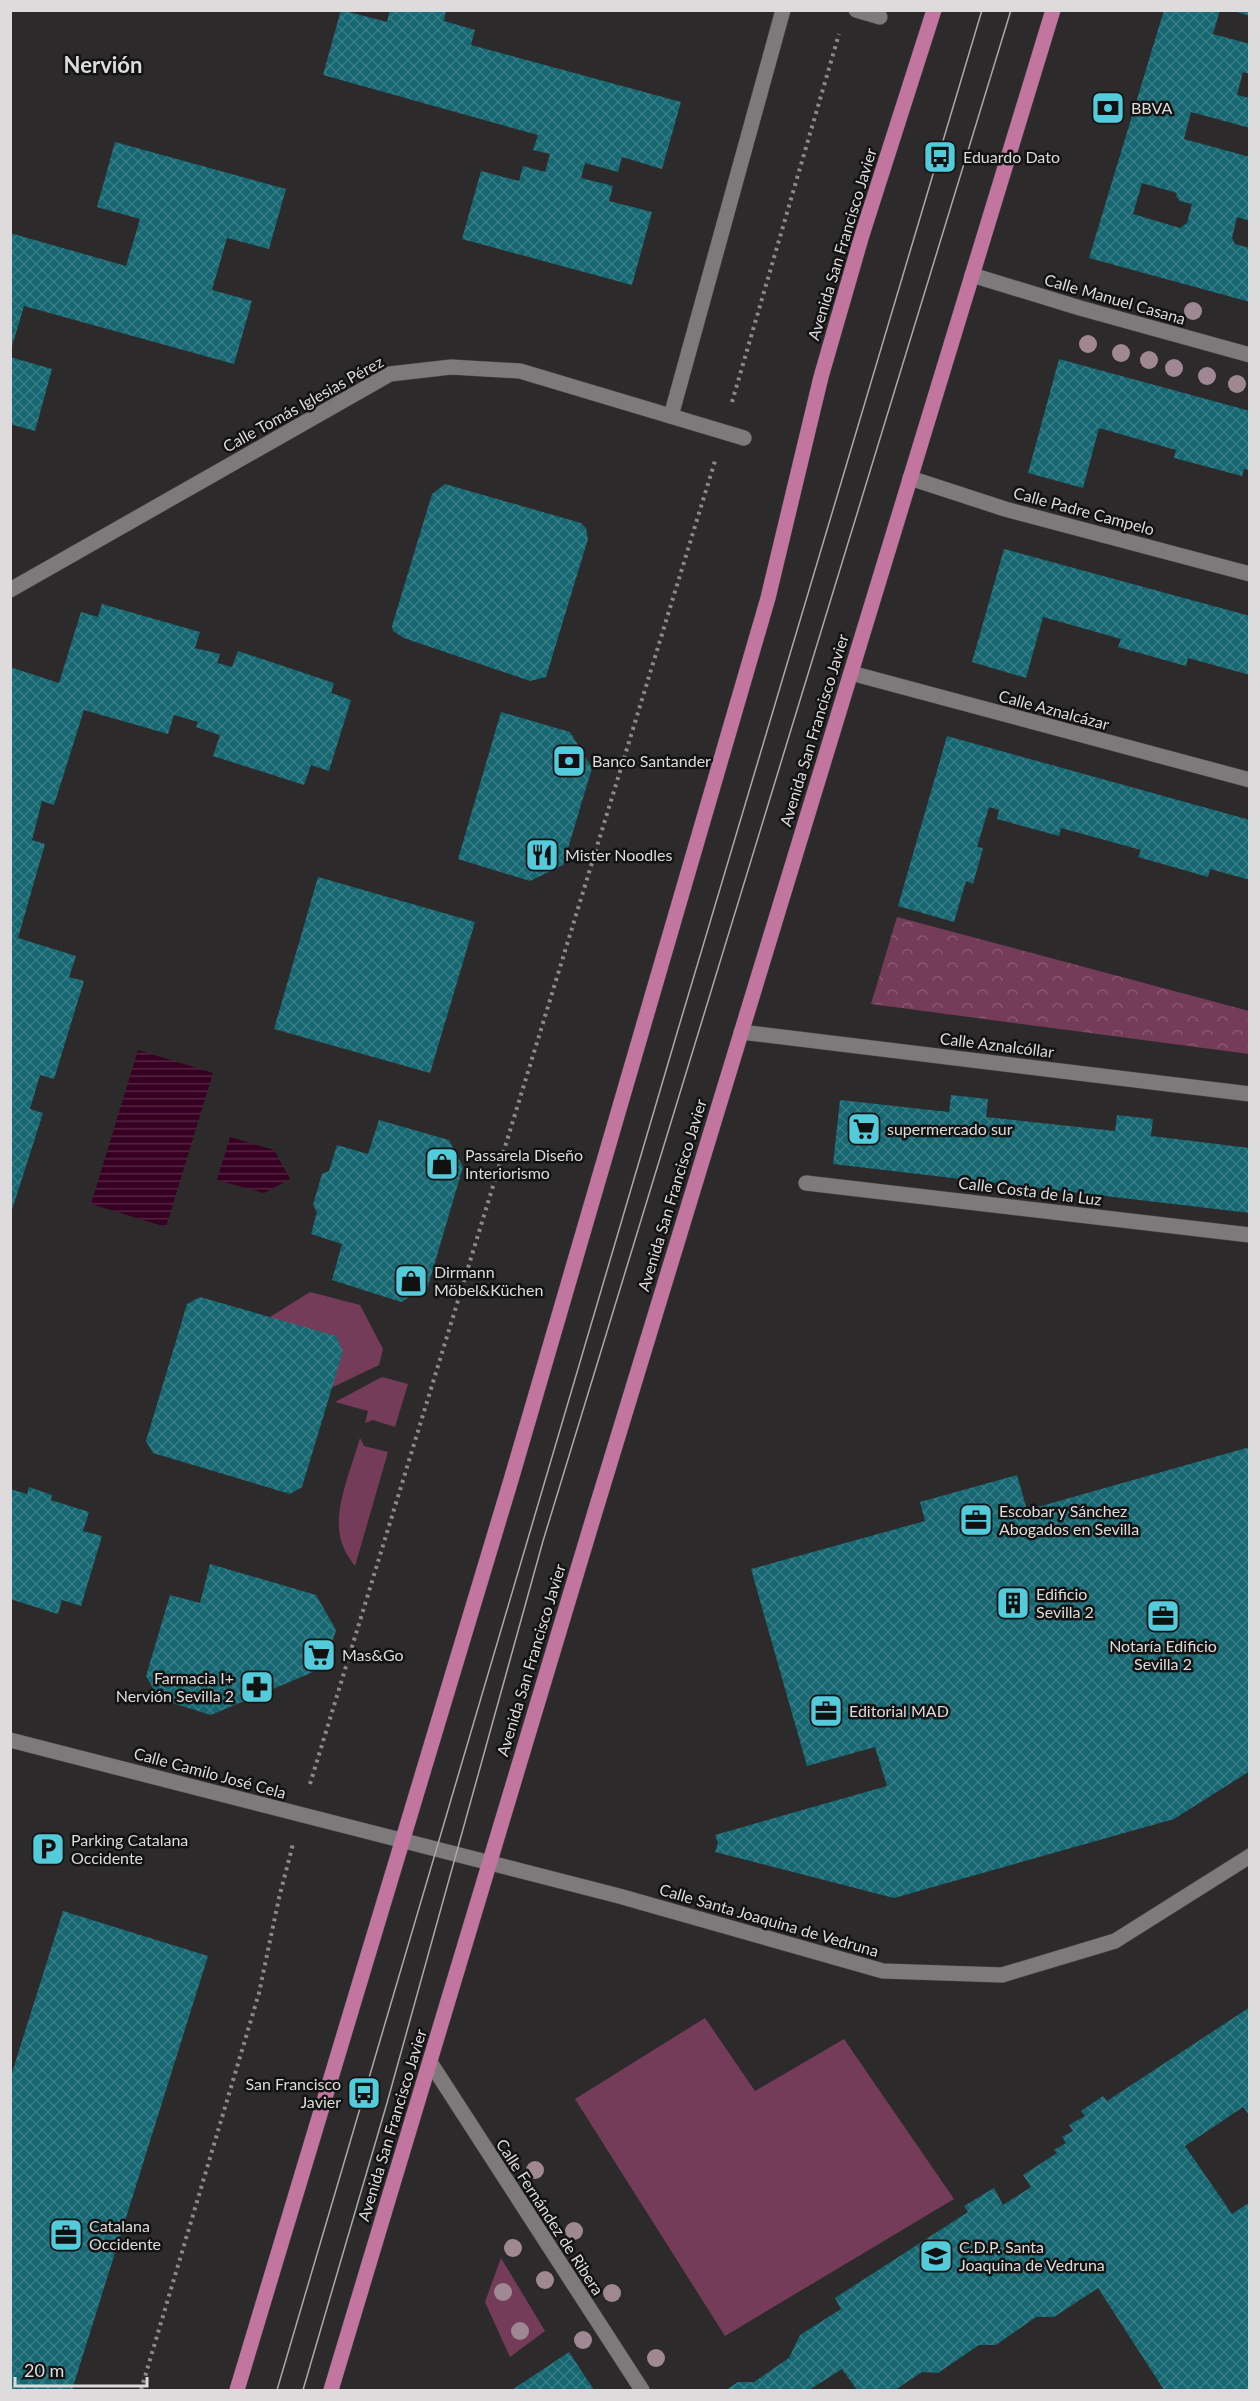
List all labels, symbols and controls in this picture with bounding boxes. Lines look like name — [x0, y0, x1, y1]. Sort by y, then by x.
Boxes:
district label: Nervión — [64, 51, 142, 78]
bank icon: BBVA — [1090, 90, 1126, 126]
place label: BBVA — [1131, 98, 1172, 117]
bus stop icon: Eduardo Dato — [922, 139, 958, 175]
street label: Avenida San Francisco Javier — [803, 145, 880, 342]
place label: Eduardo Dato — [963, 147, 1060, 166]
street label: Calle Manuel Casana — [1042, 269, 1188, 328]
street label: Calle Tomás Iglesias Pérez — [219, 352, 386, 456]
street label: Calle Padre Campelo — [1012, 483, 1157, 538]
street label: Avenida San Francisco Javier — [775, 631, 852, 828]
street label: Calle Aznalcázar — [997, 686, 1112, 733]
bank icon: Banco Santander — [551, 743, 587, 779]
place label: Banco Santander — [592, 751, 711, 770]
restaurant icon: Mister Noodles — [524, 837, 560, 873]
place label: Mister Noodles — [565, 845, 673, 864]
street label: Calle Aznalcóllar — [939, 1028, 1055, 1061]
street label: Avenida San Francisco Javier — [633, 1096, 710, 1293]
supermarket icon: supermercado sur — [846, 1111, 882, 1147]
place label: supermercado sur — [887, 1119, 1013, 1138]
place label: Passarela Diseño Interiorismo — [465, 1145, 583, 1182]
shop icon: Passarela Diseño Interiorismo — [424, 1146, 460, 1182]
street label: Calle Costa de la Luz — [957, 1172, 1103, 1209]
place label: Dirmann Möbel&Küchen — [434, 1262, 543, 1299]
shop icon: Dirmann Möbel&Küchen — [393, 1263, 429, 1299]
place label: Escobar y Sánchez Abogados en Sevilla — [999, 1501, 1139, 1538]
office icon: Escobar y Sánchez Abogados en Sevilla — [958, 1502, 994, 1538]
street label: Avenida San Francisco Javier — [492, 1561, 569, 1758]
place label: Edificio Sevilla 2 — [1036, 1584, 1094, 1621]
building icon: Edificio Sevilla 2 — [995, 1585, 1031, 1621]
office icon: Notaría Edificio Sevilla 2 — [1145, 1598, 1181, 1634]
place label: Notaría Edificio Sevilla 2 — [1109, 1636, 1217, 1673]
supermarket icon: Mas&Go — [301, 1637, 337, 1673]
place label: Mas&Go — [342, 1645, 404, 1664]
place label: Farmacia I+ Nervión Sevilla 2 — [116, 1668, 234, 1705]
pharmacy icon: Farmacia I+ Nervión Sevilla 2 — [239, 1669, 275, 1705]
office icon: Editorial MAD — [808, 1693, 844, 1729]
place label: Editorial MAD — [849, 1701, 949, 1720]
street label: Calle Camilo José Cela — [132, 1743, 288, 1802]
place label: Parking Catalana Occidente — [71, 1830, 188, 1867]
parking icon: Parking Catalana Occidente — [30, 1831, 66, 1867]
street label: Calle Santa Joaquina de Vedruna — [657, 1879, 881, 1960]
street label: Avenida San Francisco Javier — [353, 2026, 430, 2223]
place label: San Francisco Javier — [246, 2074, 341, 2111]
bus stop icon: San Francisco Javier — [346, 2075, 382, 2111]
street label: Calle Fernández de Ribera — [493, 2135, 608, 2298]
place label: Catalana Occidente — [89, 2216, 161, 2253]
office icon: Catalana Occidente — [48, 2217, 84, 2253]
place label: C.D.P. Santa Joaquina de Vedruna — [959, 2237, 1105, 2274]
school or university icon: C.D.P. Santa Joaquina de Vedruna — [918, 2238, 954, 2274]
scale bar — [15, 2350, 147, 2388]
text: 20 m — [24, 2359, 64, 2381]

